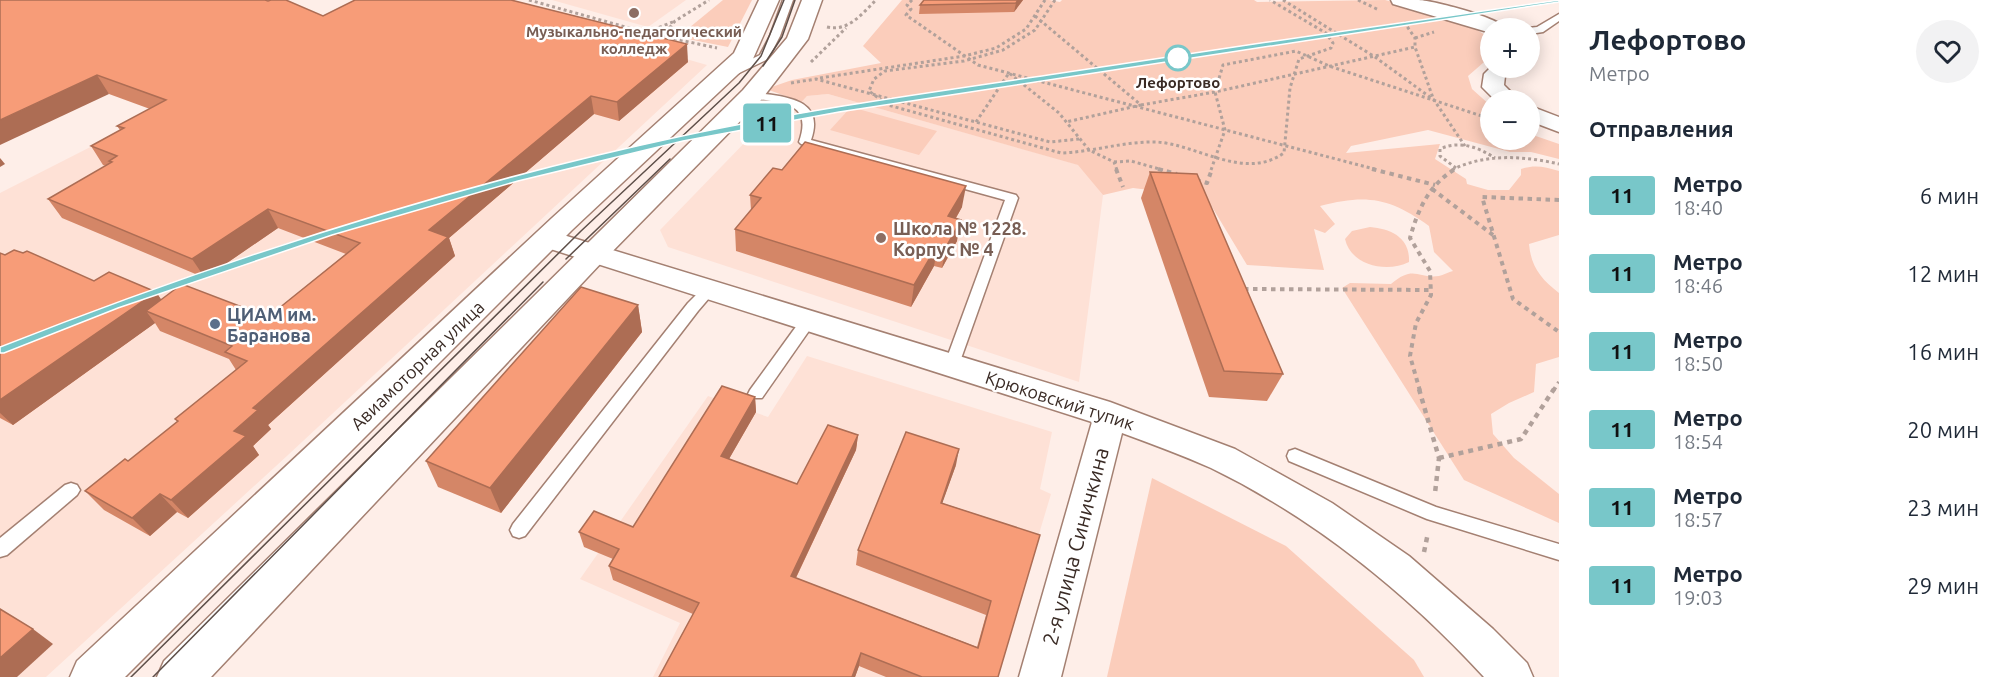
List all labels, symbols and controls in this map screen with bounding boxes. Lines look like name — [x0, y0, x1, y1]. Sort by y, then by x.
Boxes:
marker: Музыкально-педагогический колледж — [627, 6, 641, 20]
map controls — [1480, 18, 1540, 150]
button: + — [1480, 18, 1540, 78]
button: heart — [1916, 20, 1979, 83]
place label: Музыкально-педагогический колледж — [526, 23, 742, 57]
text: Лефортово — [1589, 24, 1746, 55]
marker: Лефортово — [1165, 45, 1191, 71]
text: Метро — [1589, 62, 1650, 85]
place label: Лефортово — [1136, 74, 1220, 91]
button: − — [1480, 90, 1540, 150]
line badge: 11 — [740, 104, 794, 142]
text: 11 — [755, 111, 779, 135]
text: Отправления — [1589, 116, 1734, 141]
text: Метро — [1673, 171, 1743, 196]
text: 11 — [1610, 183, 1634, 207]
text: 6 мин — [1920, 183, 1979, 208]
text: 18:40 — [1673, 196, 1723, 219]
place label: Школа № 1228. Корпус № 4 — [893, 218, 1026, 259]
marker: Школа № 1228. Корпус № 4 — [874, 231, 888, 245]
text: Метро — [1673, 249, 1743, 274]
text: 11 — [1610, 261, 1634, 285]
text: 12 мин — [1907, 261, 1979, 286]
text: 18:46 — [1673, 274, 1723, 297]
street label: Авиамоторная улица — [346, 296, 488, 434]
place label: ЦИАМ им. Баранова — [227, 304, 316, 345]
marker: ЦИАМ им. Баранова — [208, 317, 222, 331]
text: Метро — [1673, 327, 1743, 352]
text: 11 — [1610, 339, 1634, 363]
text: 16 мин — [1907, 339, 1979, 364]
text: 18:50 — [1673, 352, 1723, 375]
street label: Крюковский тупик — [983, 366, 1137, 434]
text: Метро — [1673, 405, 1743, 430]
text: 11 — [1610, 417, 1634, 441]
text: 20 мин — [1907, 417, 1979, 442]
text: 18:54 — [1673, 430, 1723, 453]
street label: 2-я улица Синичкина — [1037, 445, 1113, 647]
text: Метро — [1673, 483, 1743, 508]
text: 11 — [1610, 495, 1634, 519]
text: 23 мин — [1907, 495, 1979, 520]
text: 18:57 — [1673, 508, 1723, 531]
text: Метро — [1673, 561, 1743, 586]
text: 11 — [1610, 573, 1634, 597]
text: 29 мин — [1907, 573, 1979, 598]
text: 19:03 — [1673, 586, 1723, 609]

